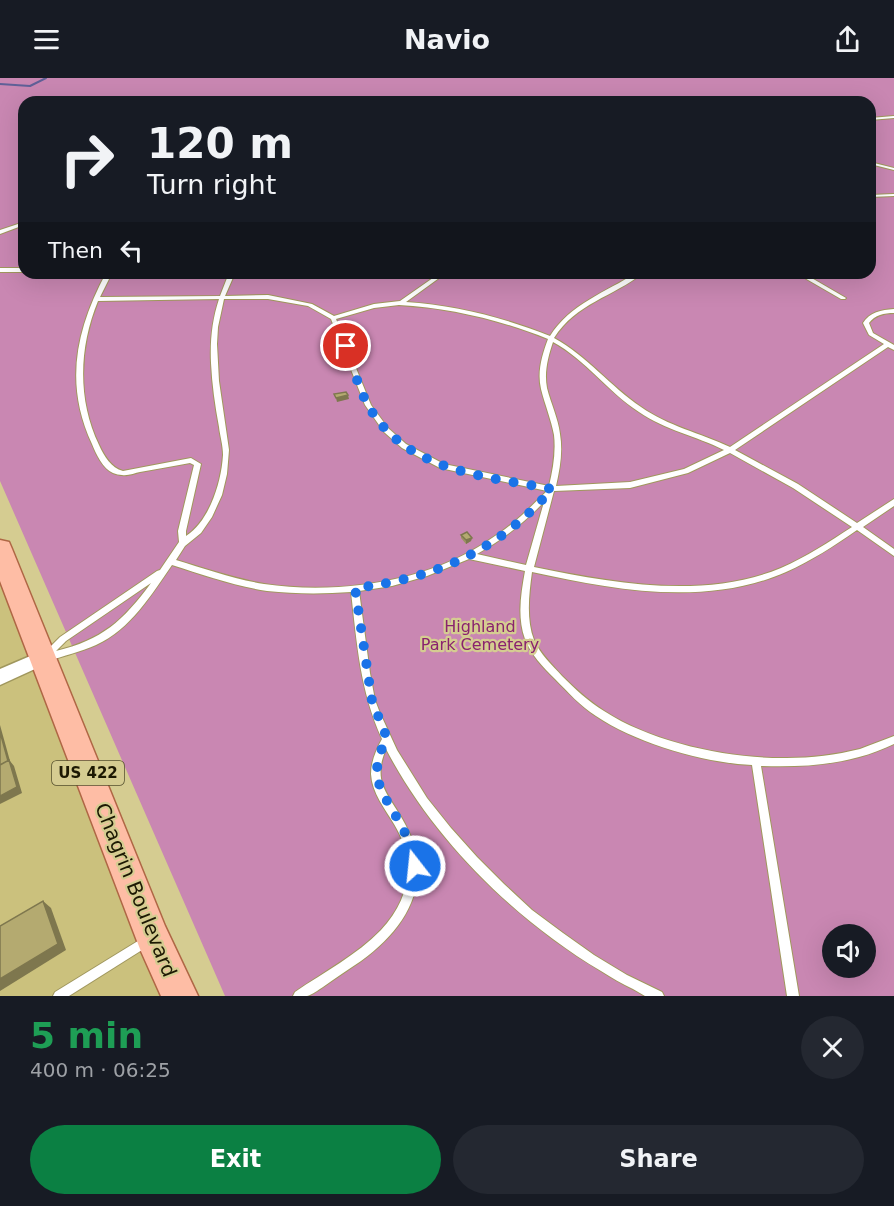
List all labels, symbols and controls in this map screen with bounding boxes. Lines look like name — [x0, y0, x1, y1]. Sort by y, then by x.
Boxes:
icon: menu — [30, 23, 63, 56]
icon: share — [831, 23, 864, 56]
text: Navio — [404, 24, 490, 55]
text: 120 m — [147, 119, 293, 168]
icon: right — [48, 120, 126, 198]
text: Turn right — [147, 169, 276, 200]
icon: left — [115, 234, 148, 267]
text: Then — [48, 238, 103, 263]
pin — [320, 320, 371, 371]
icon: arrive — [329, 329, 362, 362]
park label: Highland Park Cemetery — [421, 617, 539, 654]
road number: US 422 — [52, 761, 124, 785]
street label: Chagrin Boulevard — [90, 799, 182, 981]
position arrow — [383, 834, 447, 898]
map controls — [822, 924, 876, 978]
button: sound — [822, 924, 876, 978]
text: 5 min — [30, 1015, 143, 1056]
button: close — [801, 1016, 864, 1079]
text: 400 m · 06:25 — [30, 1058, 171, 1082]
button: Exit — [30, 1125, 441, 1194]
button: Share — [453, 1125, 864, 1194]

